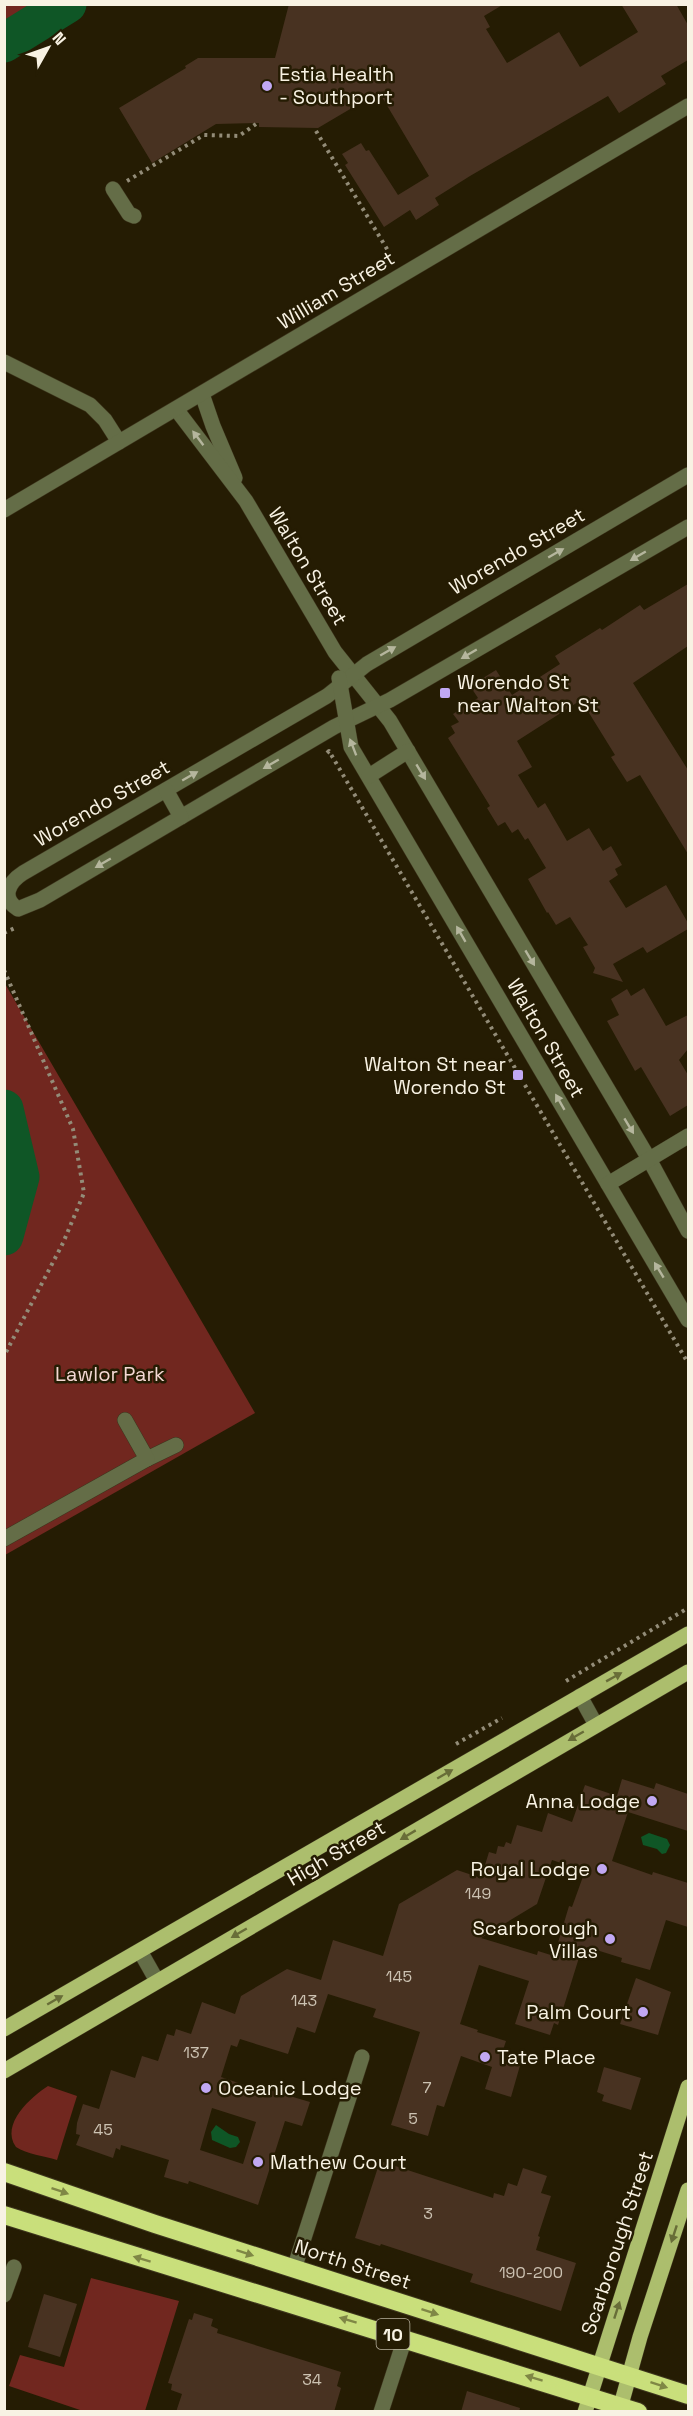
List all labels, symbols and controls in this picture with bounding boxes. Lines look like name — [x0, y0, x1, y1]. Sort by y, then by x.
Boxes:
north arrow — [18, 18, 78, 78]
text: N — [48, 28, 71, 50]
place label: Estia Health - Southport — [279, 61, 394, 110]
marker: Estia Health - Southport — [260, 79, 274, 93]
street label: William Street — [273, 245, 399, 335]
one-way arrow — [193, 431, 205, 446]
street label: Walton Street — [262, 502, 354, 630]
street label: Worendo Street — [445, 502, 589, 600]
one-way arrow — [548, 547, 564, 558]
one-way arrow — [629, 551, 646, 561]
one-way arrow — [380, 646, 396, 657]
one-way arrow — [461, 648, 477, 659]
place label: Worendo St near Walton St — [457, 669, 599, 718]
marker: Worendo St near Walton St — [438, 686, 452, 700]
one-way arrow — [348, 738, 357, 756]
street label: Worendo Street — [30, 754, 174, 852]
one-way arrow — [262, 759, 279, 769]
one-way arrow — [415, 764, 426, 780]
one-way arrow — [182, 770, 198, 781]
one-way arrow — [95, 857, 111, 868]
one-way arrow — [456, 925, 466, 942]
one-way arrow — [525, 950, 535, 967]
street label: Walton Street — [501, 974, 591, 1102]
place label: Walton St near Worendo St — [364, 1051, 506, 1100]
marker: Walton St near Worendo St — [511, 1068, 525, 1082]
one-way arrow — [554, 1094, 565, 1110]
one-way arrow — [624, 1118, 634, 1135]
one-way arrow — [653, 1262, 664, 1278]
park label: Lawlor Park — [55, 1361, 165, 1387]
one-way arrow — [606, 1672, 623, 1682]
one-way arrow — [567, 1731, 584, 1741]
one-way arrow — [437, 1769, 454, 1779]
place label: Anna Lodge — [525, 1788, 640, 1814]
marker: Anna Lodge — [645, 1794, 659, 1808]
street label: High Street — [282, 1814, 390, 1892]
one-way arrow — [400, 1830, 416, 1841]
place label: Royal Lodge — [470, 1856, 590, 1882]
marker: Royal Lodge — [595, 1862, 609, 1876]
house number: 149 — [465, 1883, 491, 1904]
place label: Scarborough Villas — [473, 1915, 598, 1964]
one-way arrow — [231, 1928, 248, 1938]
marker: Scarborough Villas — [603, 1932, 617, 1946]
house number: 145 — [386, 1966, 412, 1987]
house number: 143 — [291, 1990, 317, 2011]
one-way arrow — [47, 1995, 64, 2005]
place label: Palm Court — [526, 1999, 631, 2025]
marker: Palm Court — [636, 2005, 650, 2019]
house number: 137 — [183, 2042, 209, 2063]
place label: Tate Place — [497, 2044, 596, 2070]
marker: Tate Place — [478, 2050, 492, 2064]
place label: Oceanic Lodge — [218, 2075, 362, 2101]
house number: 7 — [422, 2077, 432, 2098]
marker: Oceanic Lodge — [199, 2081, 213, 2095]
house number: 5 — [408, 2108, 418, 2129]
house number: 45 — [93, 2119, 113, 2140]
street label: Scarborough Street — [575, 2148, 659, 2338]
place label: Mathew Court — [270, 2149, 407, 2175]
marker: Mathew Court — [251, 2155, 265, 2169]
one-way arrow — [51, 2186, 69, 2196]
house number: 3 — [423, 2203, 433, 2224]
one-way arrow — [669, 2225, 679, 2243]
street label: North Street — [291, 2233, 415, 2295]
one-way arrow — [236, 2248, 254, 2258]
one-way arrow — [133, 2254, 151, 2263]
house number: 190-200 — [499, 2262, 563, 2283]
one-way arrow — [613, 2301, 623, 2319]
one-way arrow — [421, 2308, 439, 2317]
one-way arrow — [339, 2315, 357, 2324]
road number: 10 — [376, 2319, 410, 2349]
house number: 34 — [302, 2369, 322, 2390]
one-way arrow — [525, 2373, 543, 2382]
one-way arrow — [650, 2381, 668, 2391]

